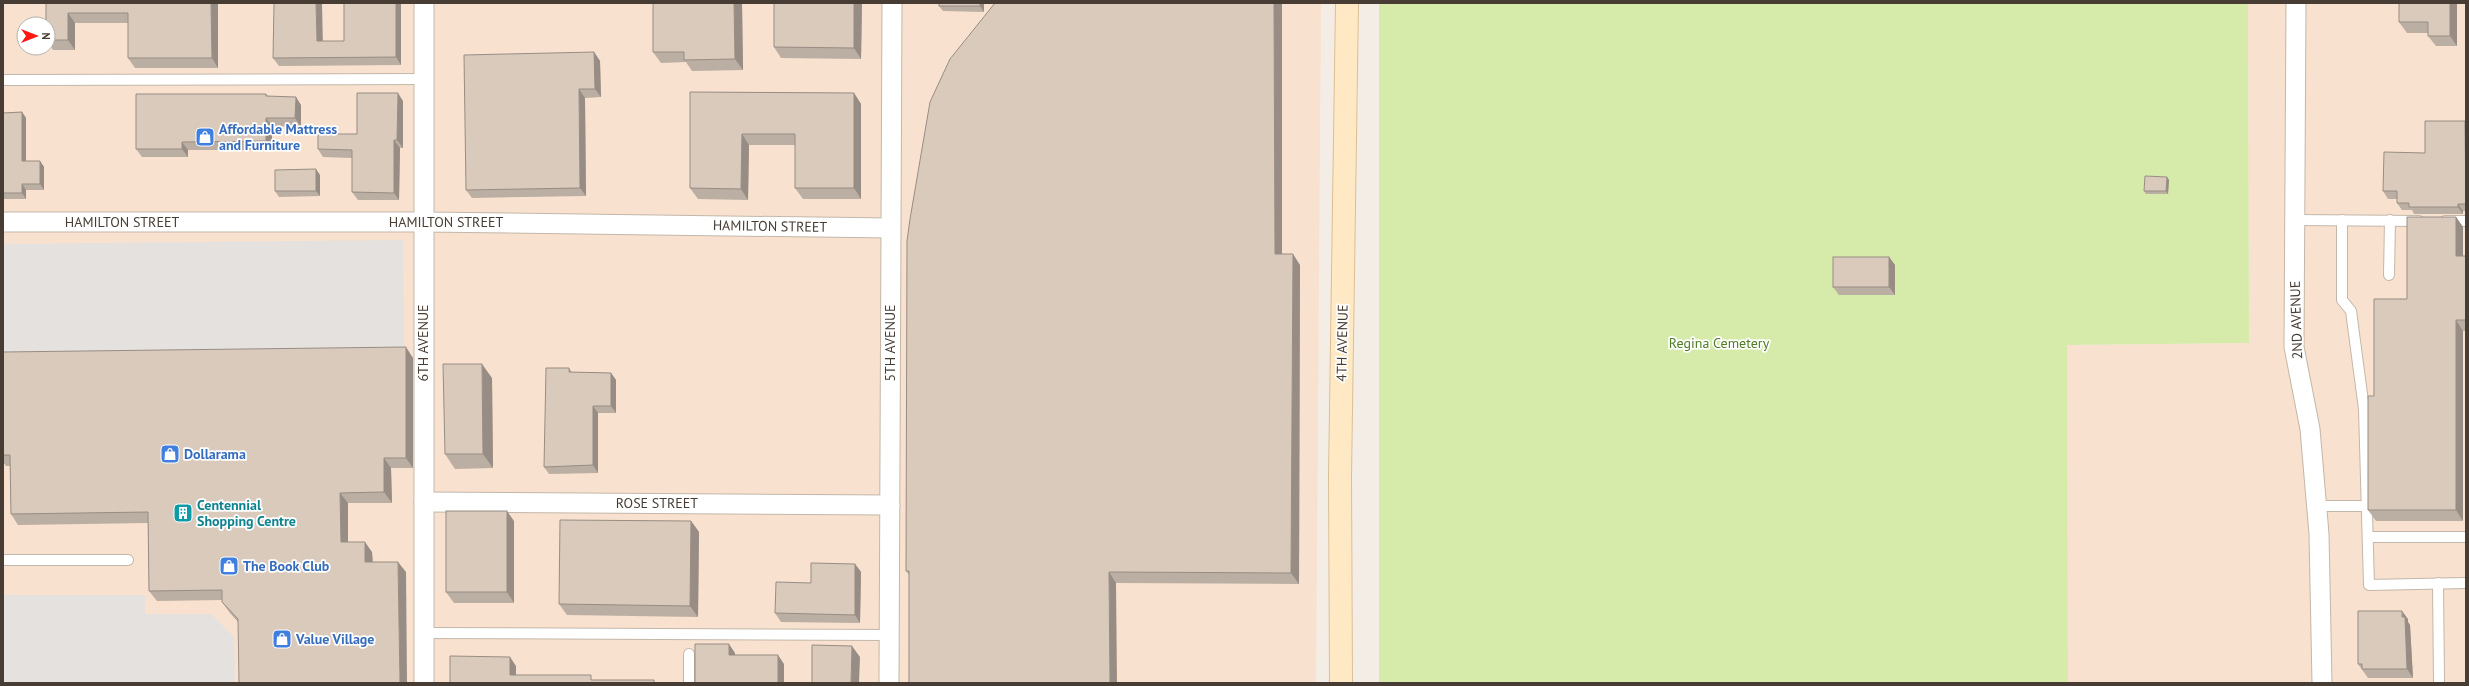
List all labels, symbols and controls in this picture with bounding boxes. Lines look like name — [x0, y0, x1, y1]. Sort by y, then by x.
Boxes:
north arrow — [16, 16, 56, 56]
text: N — [39, 32, 53, 40]
place label: Affordable Mattress and Furniture — [219, 120, 337, 154]
shop icon: Affordable Mattress and Furniture — [194, 126, 216, 148]
street label: HAMILTON STREET — [65, 213, 179, 231]
street label: HAMILTON STREET — [389, 213, 503, 231]
street label: HAMILTON STREET — [713, 216, 828, 236]
street label: 2ND AVENUE — [2286, 280, 2306, 360]
street label: 6TH AVENUE — [414, 304, 432, 382]
street label: 5TH AVENUE — [881, 304, 899, 382]
street label: 4TH AVENUE — [1332, 304, 1352, 382]
park label: Regina Cemetery — [1669, 334, 1770, 352]
shop icon: Dollarama — [159, 443, 181, 465]
place label: Dollarama — [184, 445, 246, 463]
street label: ROSE STREET — [616, 494, 698, 512]
place label: Centennial Shopping Centre — [197, 496, 296, 530]
building icon: Centennial Shopping Centre — [172, 502, 194, 524]
shop icon: The Book Club — [218, 555, 240, 577]
place label: The Book Club — [243, 557, 330, 575]
shop icon: Value Village — [271, 628, 293, 650]
place label: Value Village — [295, 630, 374, 648]

